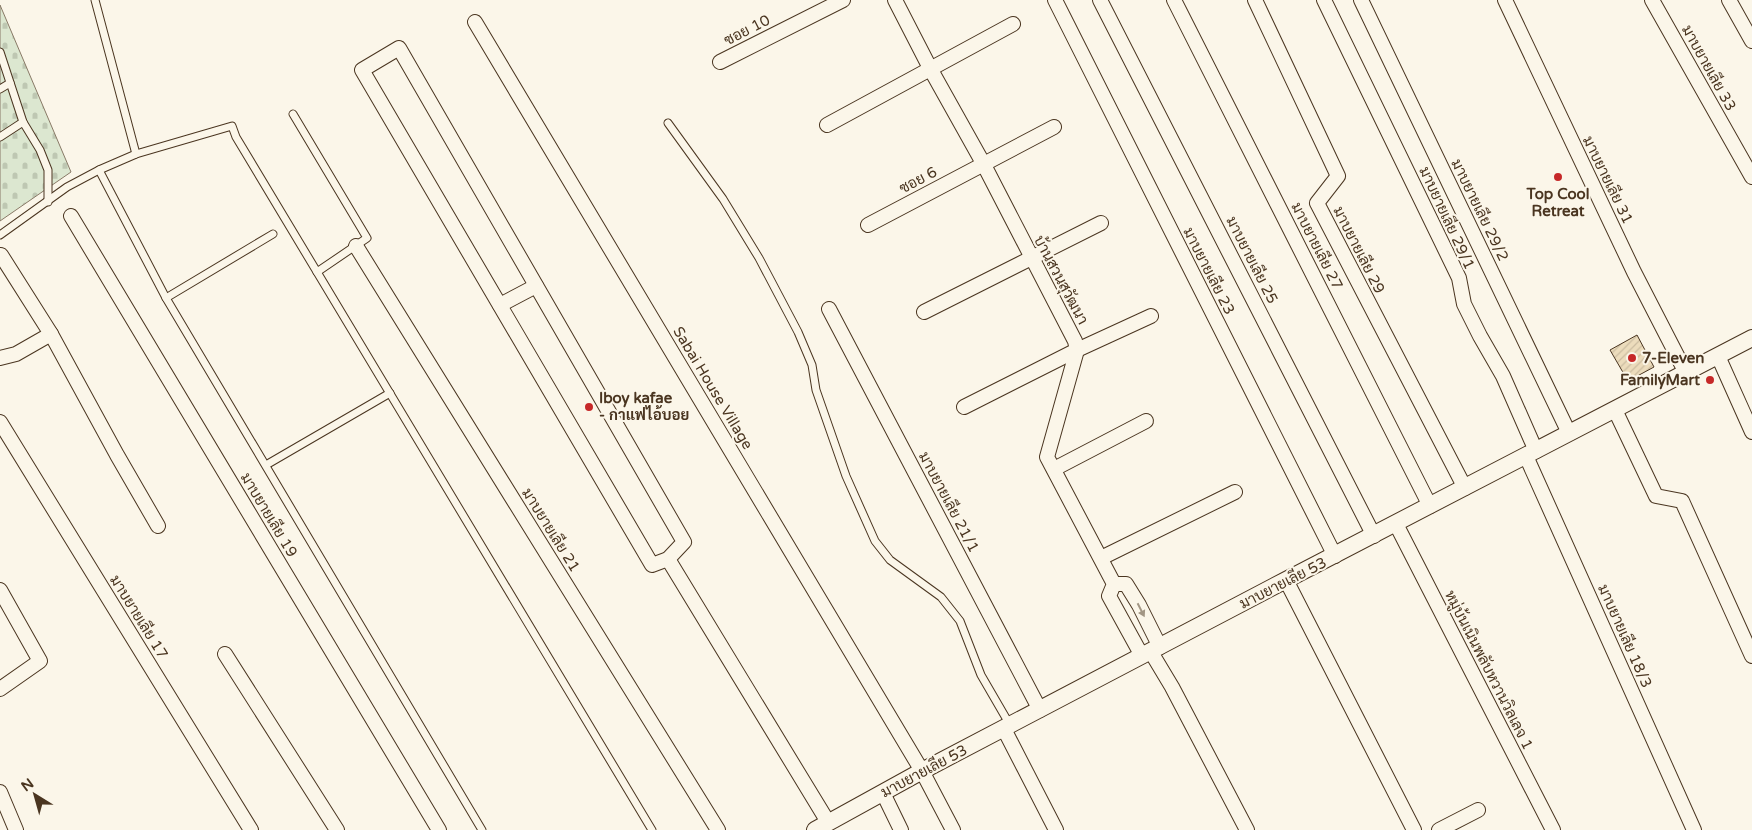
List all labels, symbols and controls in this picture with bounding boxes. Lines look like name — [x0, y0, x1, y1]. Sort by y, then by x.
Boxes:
street label: ซอย 10 — [721, 11, 773, 49]
street label: มาบยายเลีย 33 — [1678, 21, 1741, 114]
street label: มาบยายเลีย 31 — [1579, 133, 1638, 227]
street label: มาบยายเลีย 29/2 — [1448, 156, 1513, 264]
street label: ซอย 6 — [896, 163, 940, 197]
street label: มาบยายเลีย 29/1 — [1415, 163, 1480, 272]
marker: Top Cool Retreat — [1552, 171, 1564, 183]
place label: Top Cool Retreat — [1526, 185, 1589, 220]
street label: มาบยายเลีย 27 — [1287, 199, 1348, 293]
street label: มาบยายเลีย 29 — [1329, 203, 1390, 297]
street label: มาบยายเลีย 25 — [1222, 213, 1283, 307]
street label: มาบยายเลีย 23 — [1179, 224, 1240, 318]
street label: บ้านสวนสุวัฒนา — [1028, 232, 1093, 328]
street label: Sabai House Village — [669, 323, 757, 453]
place label: 7-Eleven — [1642, 349, 1704, 367]
marker: 7-Eleven — [1626, 352, 1638, 364]
place label: FamilyMart — [1620, 371, 1700, 390]
marker: FamilyMart — [1704, 374, 1716, 386]
place label: Iboy kafae - กาแฟไอ้บอย — [599, 389, 689, 424]
marker: Iboy kafae - กาแฟไอ้บอย — [583, 401, 595, 413]
street label: มาบยายเลีย 21/1 — [915, 448, 984, 555]
street label: มาบยายเลีย 19 — [237, 469, 302, 560]
street label: มาบยายเลีย 21 — [518, 484, 585, 575]
street label: มาบยายเลีย 53 — [1236, 552, 1330, 613]
street label: มาบยายเลีย 17 — [106, 571, 173, 662]
street label: มาบยายเลีย 18/3 — [1594, 581, 1657, 691]
street label: หมู่บ้นเนินพลับหวานวิลเลจ 1 — [1440, 587, 1538, 753]
one-way arrow — [1137, 602, 1145, 617]
street label: มาบยายเลีย 53 — [877, 740, 970, 801]
north arrow — [10, 770, 60, 820]
text: N — [18, 775, 37, 795]

